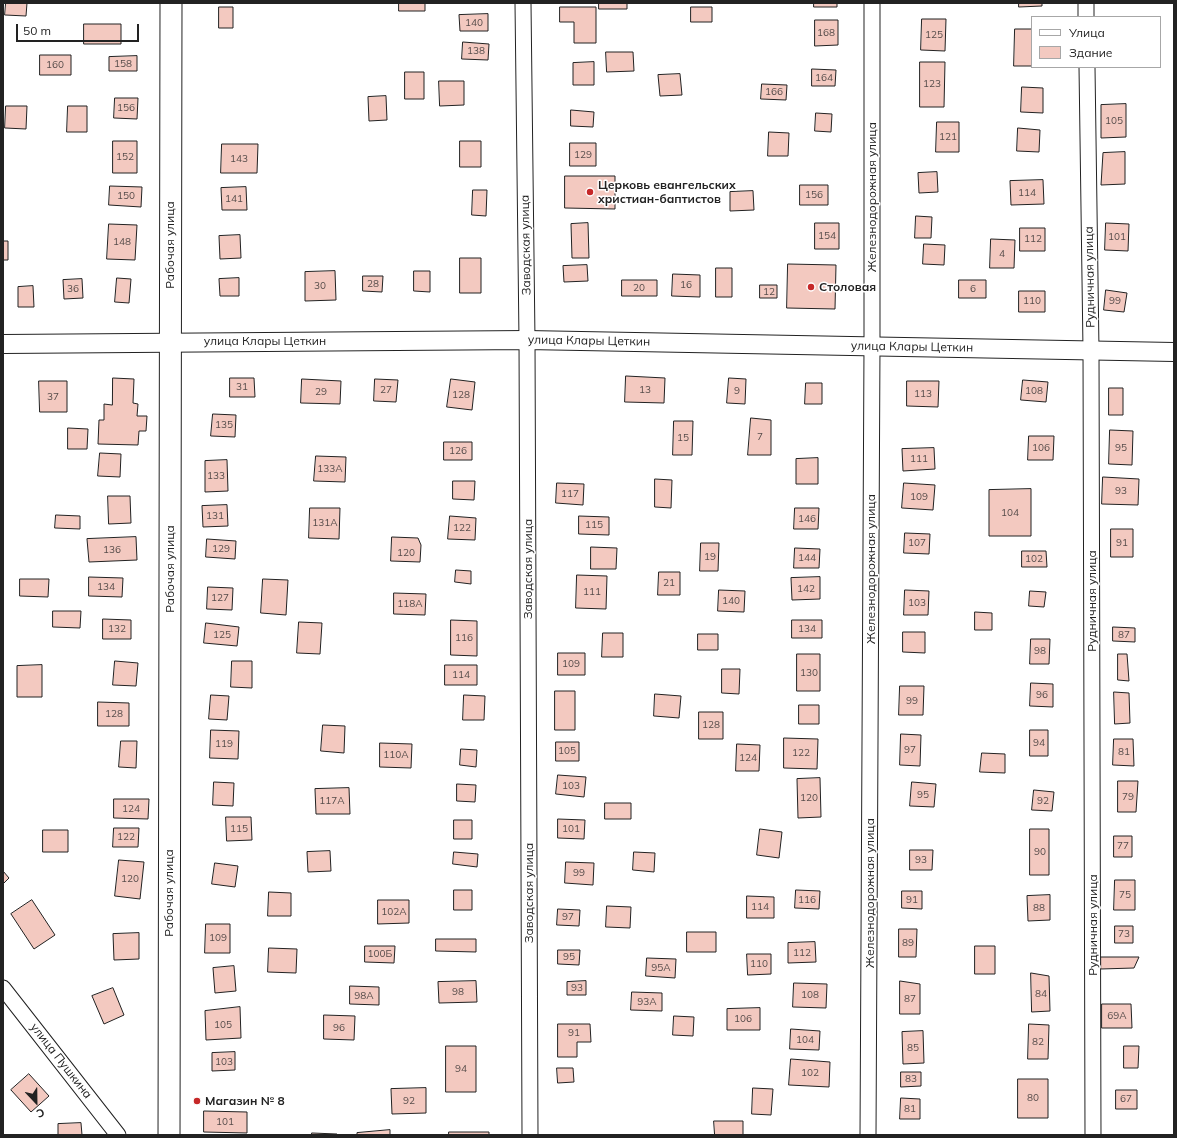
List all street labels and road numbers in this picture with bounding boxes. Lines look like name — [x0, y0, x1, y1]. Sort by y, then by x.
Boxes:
street label: Железнодорожная улица — [865, 122, 879, 272]
street label: Заводская улица — [518, 195, 534, 295]
street label: Рабочая улица — [163, 201, 177, 289]
street label: Рудничная улица — [1082, 226, 1098, 328]
street label: улица Клары Цеткин — [528, 333, 650, 349]
street label: улица Клары Цеткин — [204, 334, 326, 348]
street label: улица Клары Цеткин — [851, 339, 973, 355]
street label: Железнодорожная улица — [864, 494, 878, 644]
street label: Заводская улица — [521, 519, 535, 619]
street label: Рабочая улица — [163, 525, 177, 613]
street label: Рудничная улица — [1085, 550, 1099, 652]
street label: Железнодорожная улица — [863, 818, 877, 968]
street label: Заводская улица — [522, 843, 536, 943]
street label: Рабочая улица — [162, 849, 176, 937]
street label: Рудничная улица — [1086, 874, 1100, 976]
street label: улица Пушкина — [27, 1020, 95, 1102]

